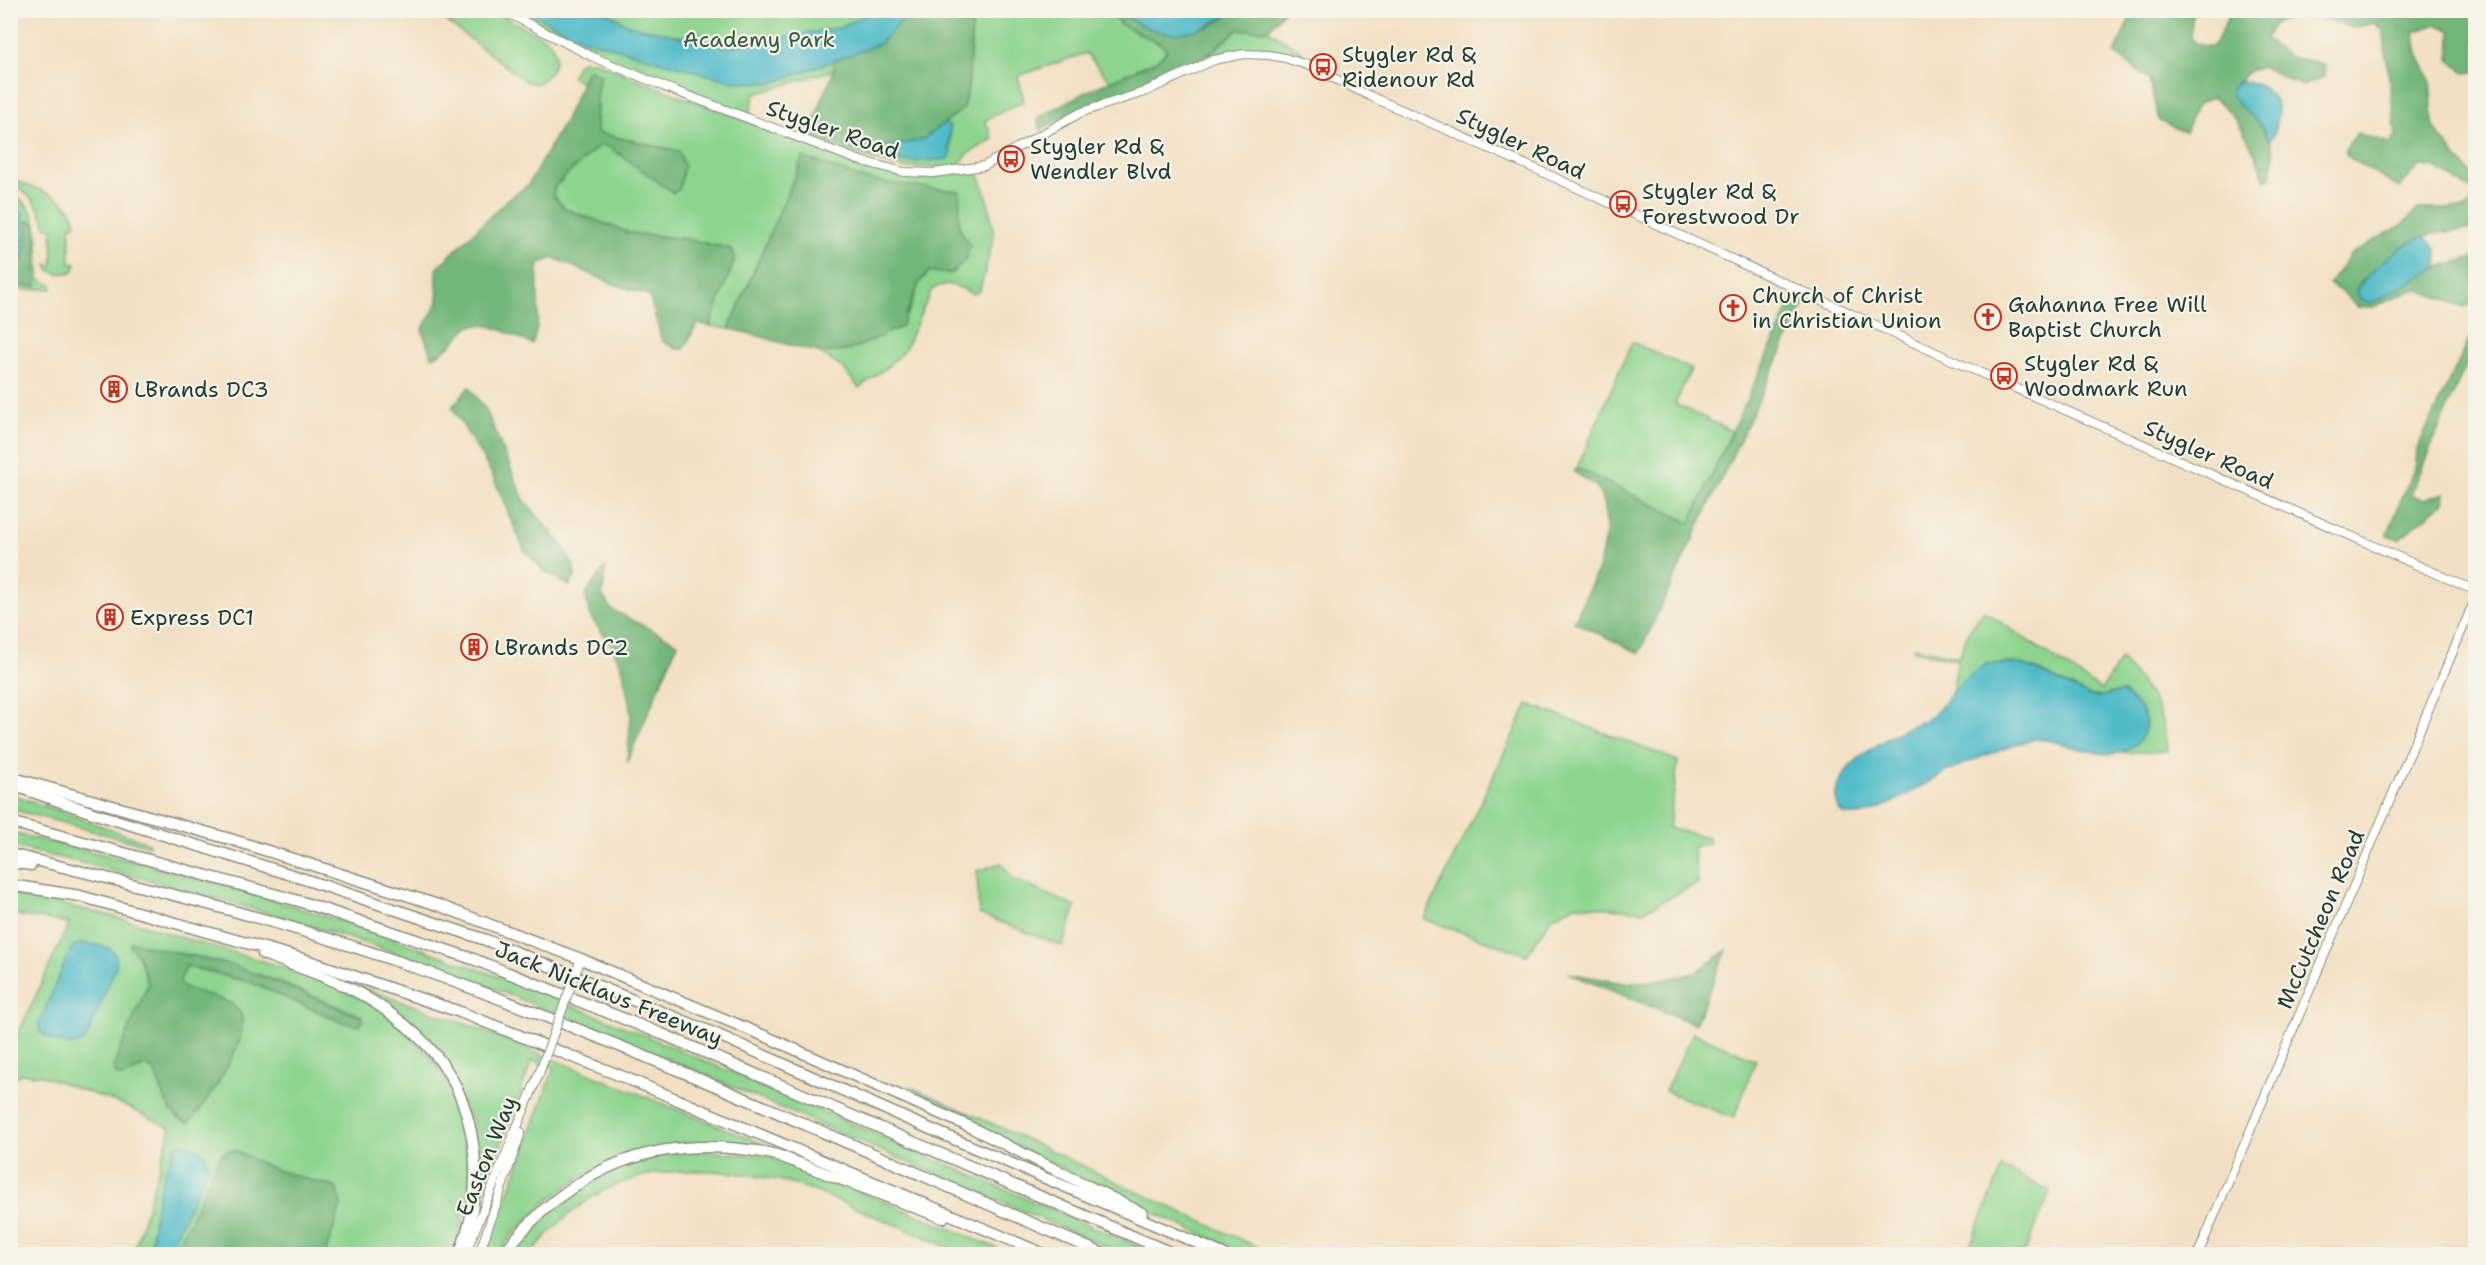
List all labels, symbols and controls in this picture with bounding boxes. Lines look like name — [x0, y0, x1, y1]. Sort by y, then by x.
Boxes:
park label: Academy Park — [683, 25, 835, 54]
place label: Stygler Rd & Ridenour Rd — [1342, 40, 1477, 94]
bus stop icon: Stygler Rd & Ridenour Rd — [1308, 52, 1338, 82]
street label: Stygler Road — [762, 93, 903, 166]
street label: Stygler Road — [1452, 101, 1590, 186]
place label: Stygler Rd & Wendler Blvd — [1030, 132, 1172, 186]
bus stop icon: Stygler Rd & Wendler Blvd — [996, 144, 1026, 174]
place label: Stygler Rd & Forestwood Dr — [1642, 177, 1800, 231]
bus stop icon: Stygler Rd & Forestwood Dr — [1608, 189, 1638, 219]
place label: Church of Christ in Christian Union — [1752, 281, 1941, 335]
place label: Gahanna Free Will Baptist Church — [2008, 290, 2207, 344]
church icon: Church of Christ in Christian Union — [1718, 293, 1748, 323]
church icon: Gahanna Free Will Baptist Church — [1973, 302, 2003, 332]
place label: Stygler Rd & Woodmark Run — [2024, 349, 2188, 403]
bus stop icon: Stygler Rd & Woodmark Run — [1989, 361, 2019, 391]
building icon: LBrands DC3 — [99, 374, 129, 404]
place label: LBrands DC3 — [134, 375, 269, 404]
street label: Stygler Road — [2139, 413, 2278, 496]
building icon: Express DC1 — [95, 602, 125, 632]
place label: Express DC1 — [130, 603, 254, 632]
building icon: LBrands DC2 — [459, 632, 489, 662]
place label: LBrands DC2 — [494, 633, 629, 662]
street label: McCutcheon Road — [2270, 825, 2371, 1013]
street label: Jack Nicklaus Freeway — [491, 934, 727, 1052]
street label: Easton Way — [449, 1092, 524, 1220]

